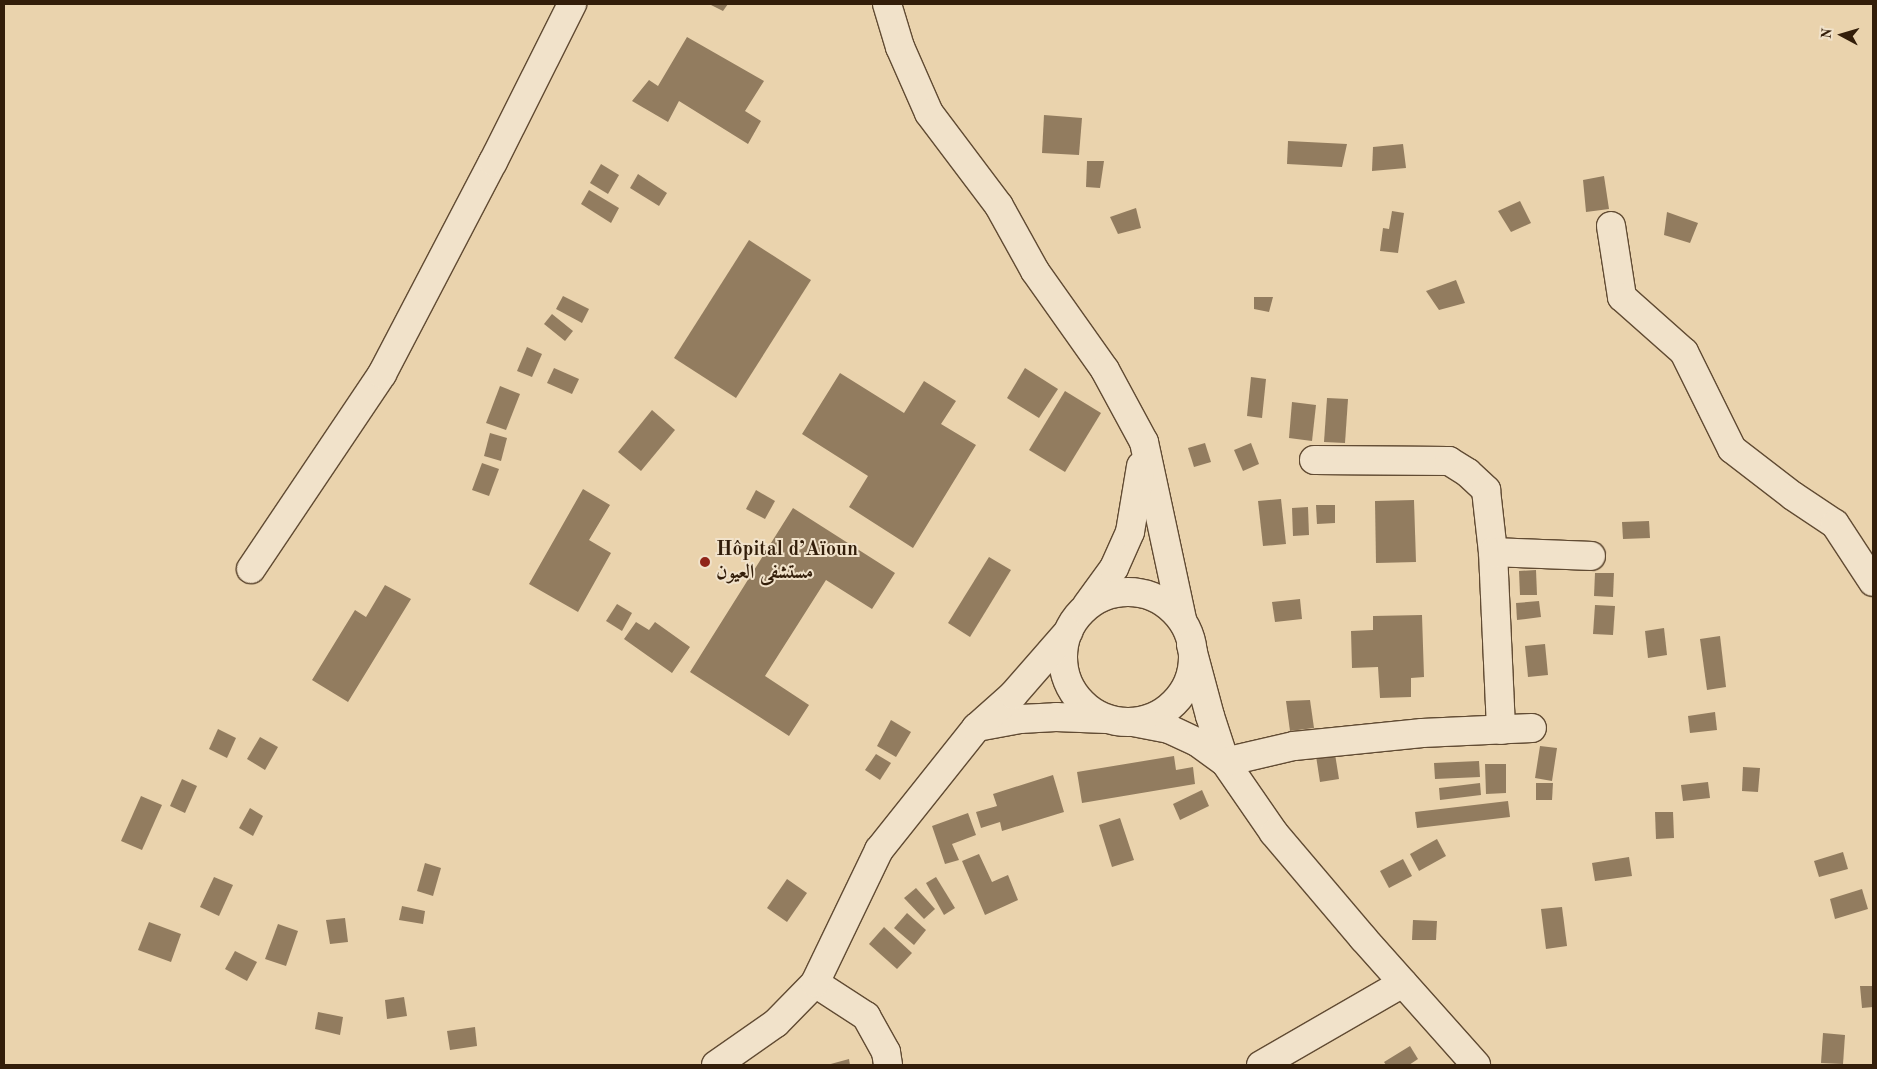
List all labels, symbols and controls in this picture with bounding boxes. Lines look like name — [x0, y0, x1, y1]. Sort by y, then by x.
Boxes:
north arrow — [1817, 10, 1867, 60]
text: N — [1820, 27, 1835, 39]
place label: Hôpital d’Aïoun مستشفى العيون — [716, 538, 858, 585]
marker: Hôpital d’Aïoun مستشفى العيون — [698, 555, 712, 569]

